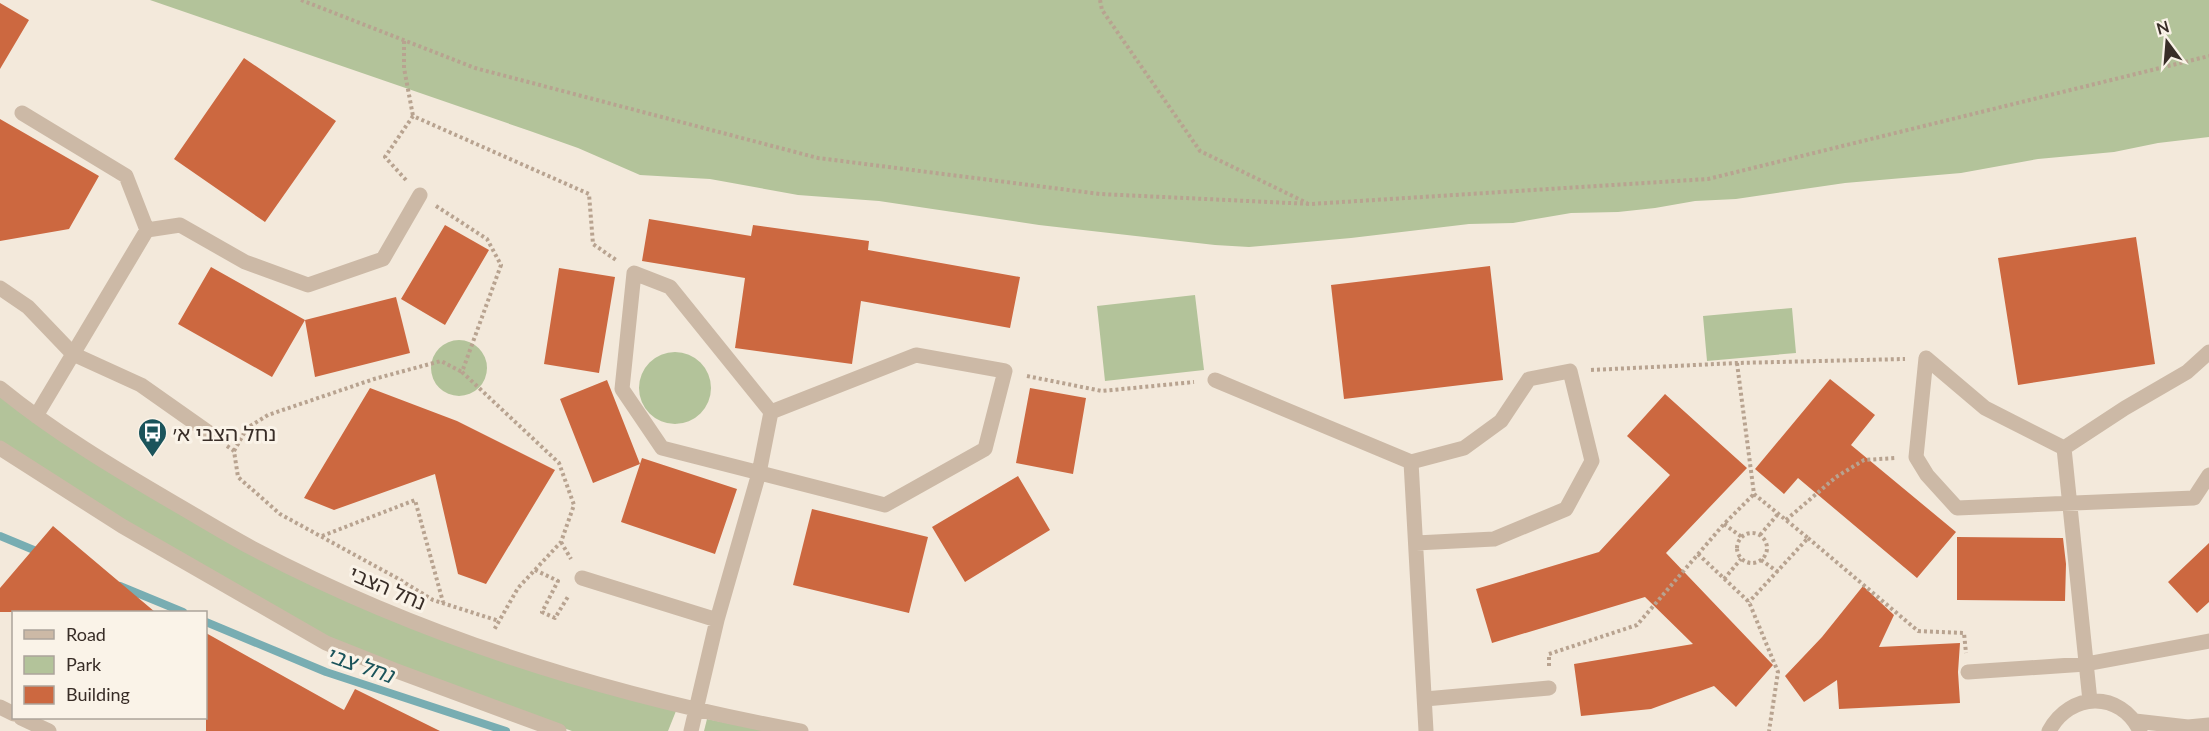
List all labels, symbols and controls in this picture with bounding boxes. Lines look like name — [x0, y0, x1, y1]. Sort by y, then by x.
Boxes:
north arrow — [2137, 12, 2197, 72]
text: N — [2154, 16, 2171, 38]
bus stop icon: נחל הצבי א׳ — [136, 416, 168, 458]
place label: נחל הצבי א׳ — [173, 420, 276, 445]
street label: נחל הצבי — [346, 560, 430, 614]
legend — [12, 611, 207, 719]
text: Road — [66, 623, 106, 645]
water label: נחל צבי — [322, 640, 399, 689]
text: Park — [66, 653, 102, 675]
text: Building — [66, 683, 130, 705]

